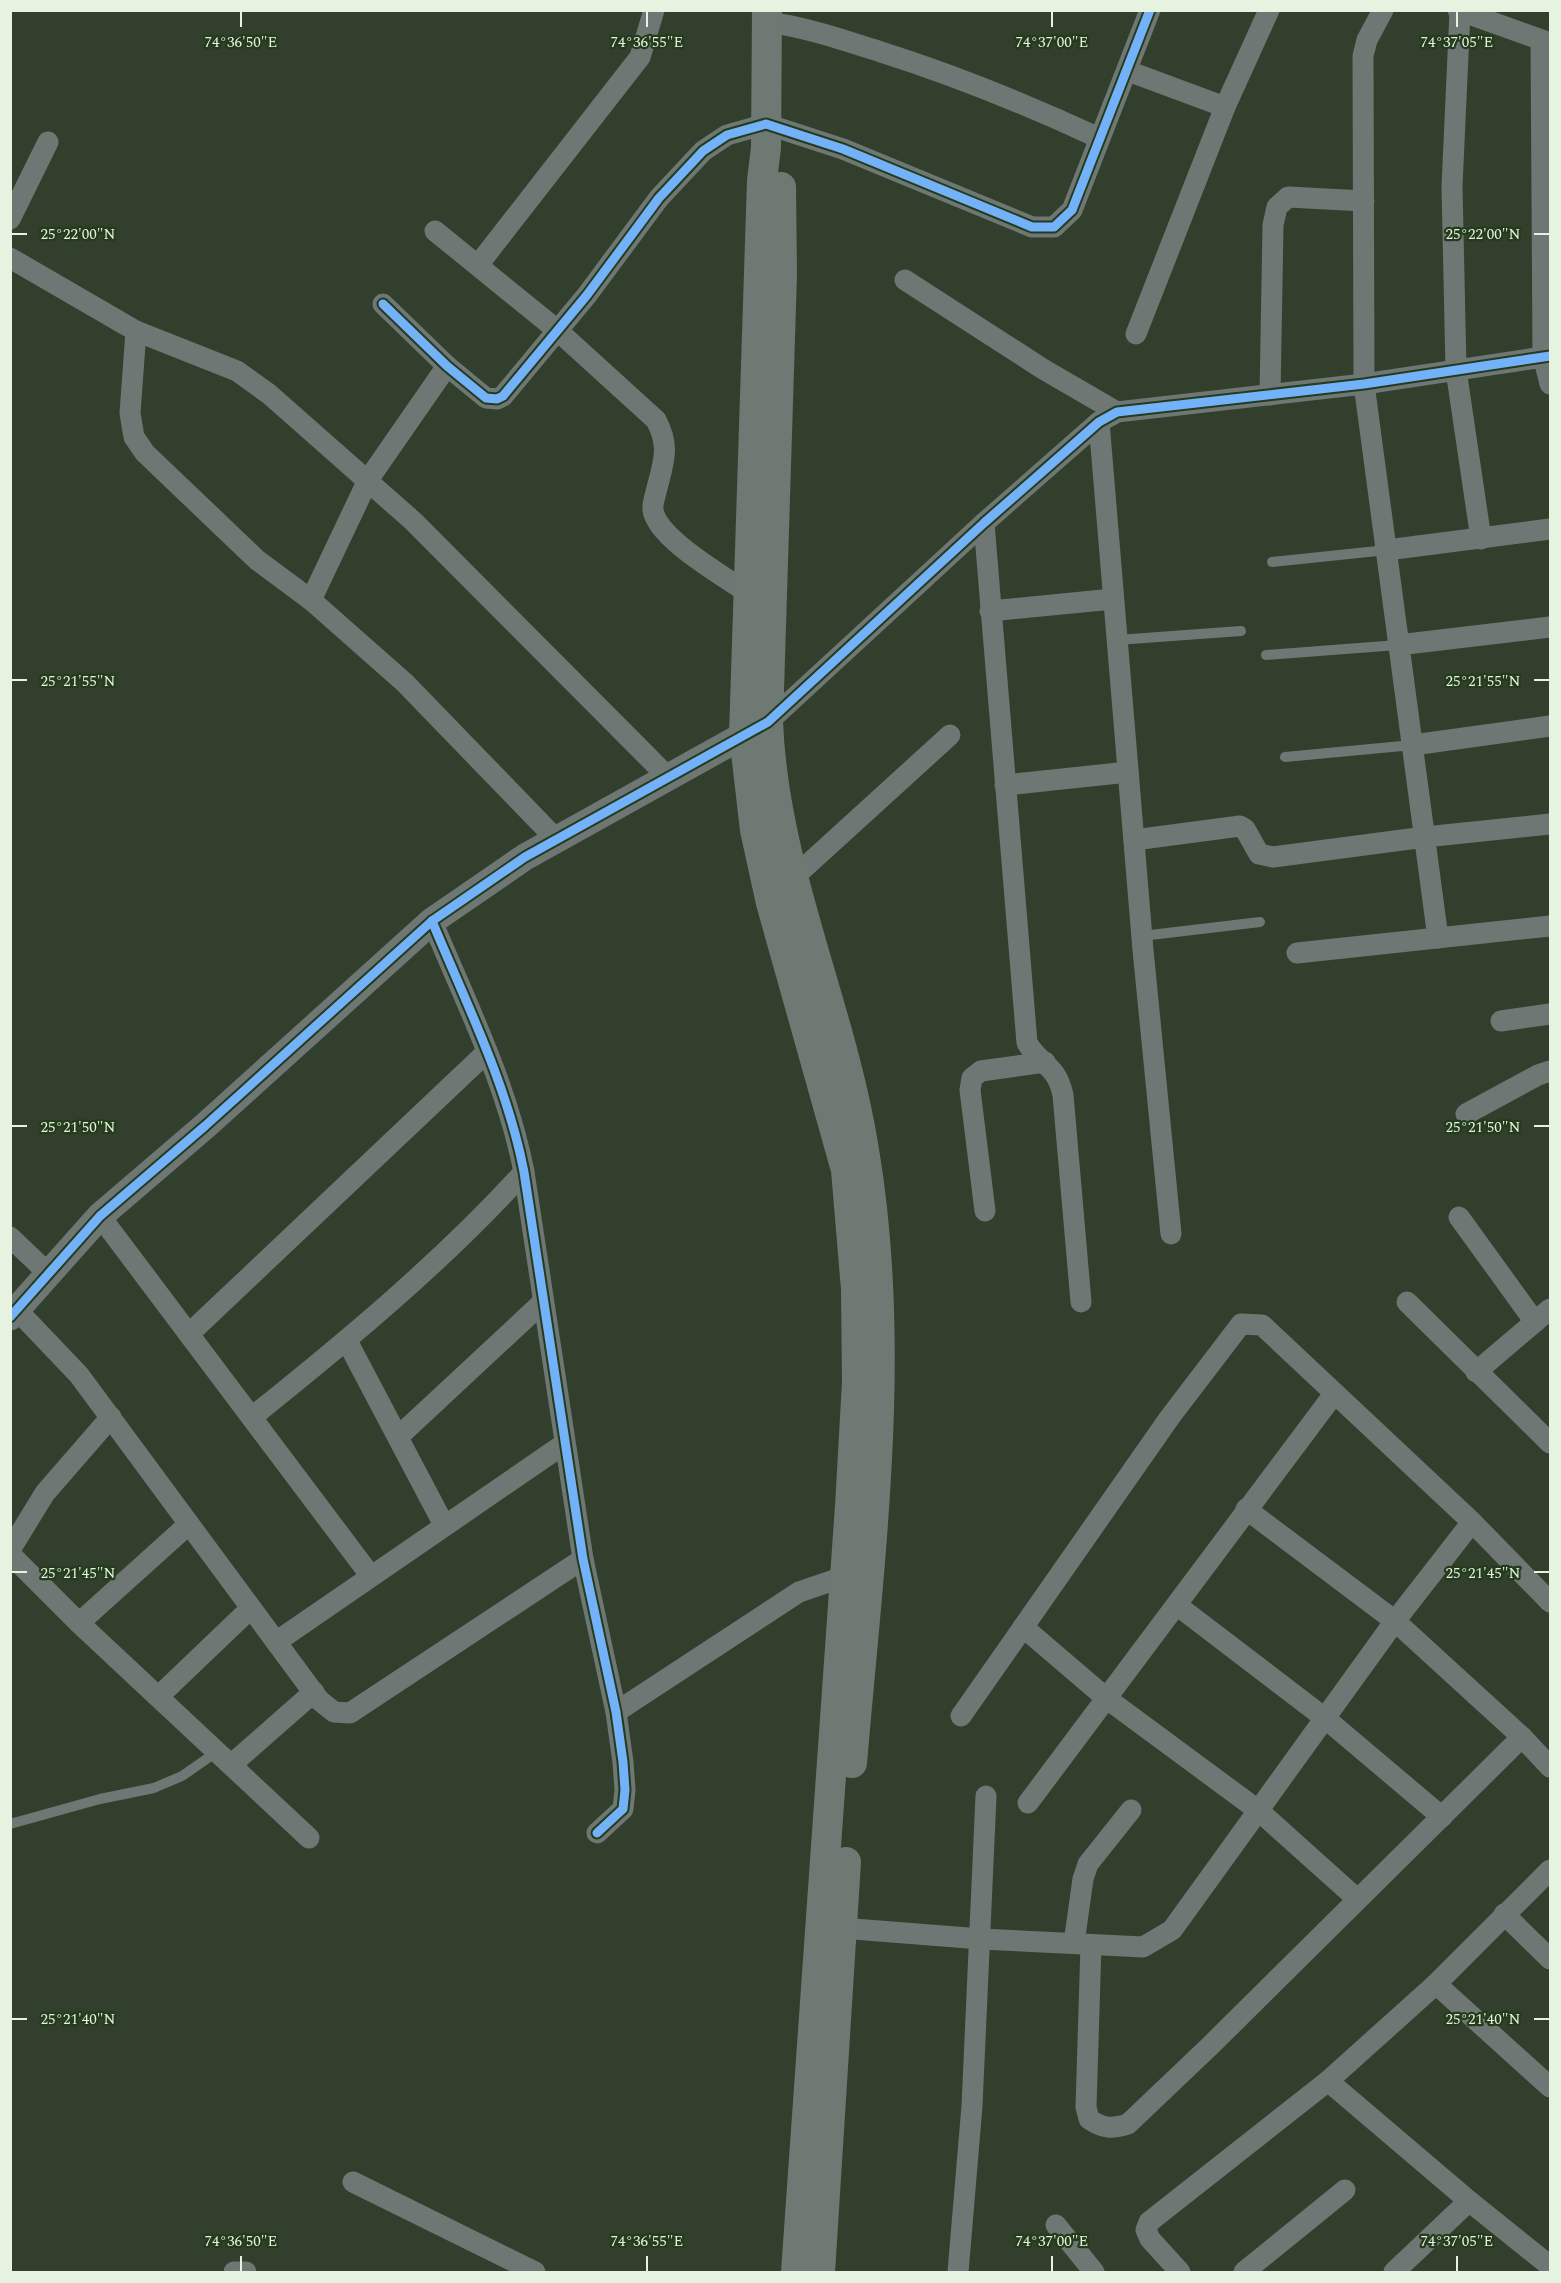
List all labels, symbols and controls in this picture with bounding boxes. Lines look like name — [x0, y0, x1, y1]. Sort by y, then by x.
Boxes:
text: 74°36'50"E — [205, 31, 277, 54]
text: 74°36'55"E — [611, 31, 683, 54]
text: 74°37'00"E — [1016, 31, 1088, 54]
text: 74°37'05"E — [1421, 31, 1493, 54]
text: 25°22'00"N — [41, 223, 116, 246]
text: 25°22'00"N — [1446, 223, 1521, 246]
text: 25°21'55"N — [41, 670, 116, 693]
text: 25°21'55"N — [1446, 670, 1521, 693]
text: 25°21'50"N — [41, 1116, 116, 1139]
text: 25°21'50"N — [1446, 1116, 1521, 1139]
text: 25°21'45"N — [41, 1562, 116, 1585]
text: 25°21'45"N — [1446, 1562, 1521, 1585]
text: 25°21'40"N — [41, 2008, 116, 2031]
text: 25°21'40"N — [1446, 2008, 1521, 2031]
text: 74°36'50"E — [205, 2230, 277, 2253]
text: 74°36'55"E — [611, 2230, 683, 2253]
text: 74°37'00"E — [1016, 2230, 1088, 2253]
text: 74°37'05"E — [1421, 2230, 1493, 2253]

